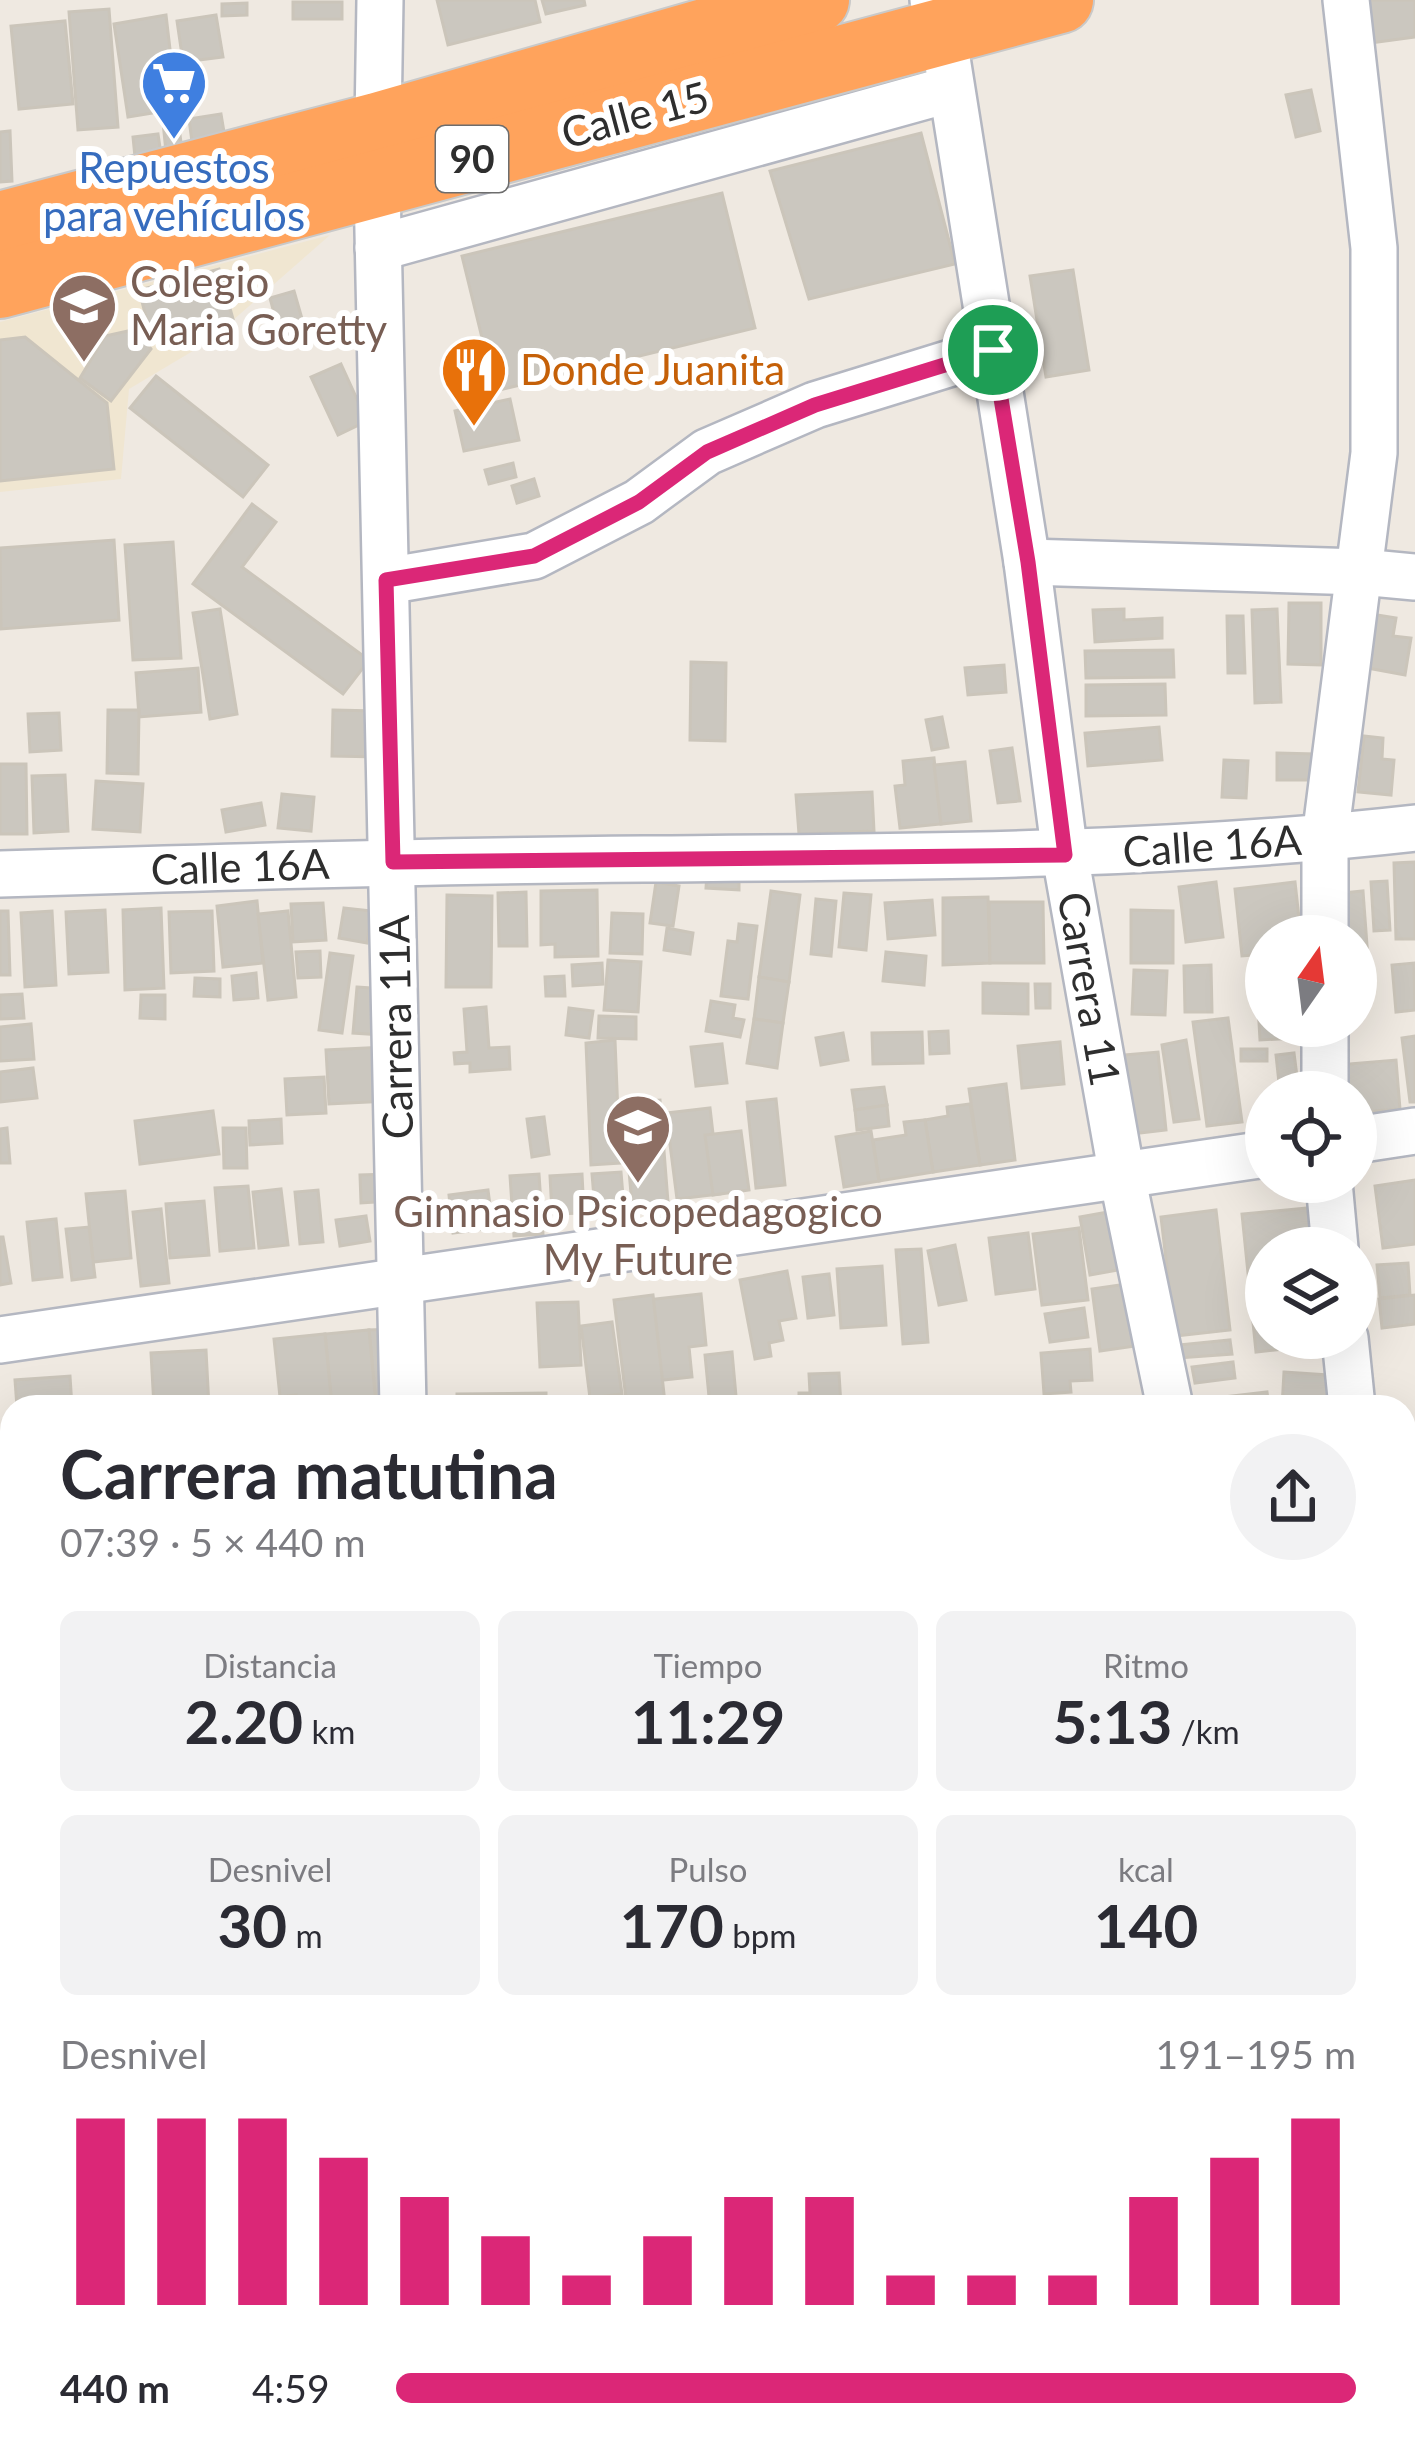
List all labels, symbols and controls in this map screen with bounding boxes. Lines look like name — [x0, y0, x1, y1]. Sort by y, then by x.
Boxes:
supermarket icon: Repuestos para vehículos — [139, 48, 209, 142]
street label: Calle 15 — [556, 70, 714, 158]
road number: 90 — [436, 126, 508, 192]
place label: Repuestos para vehículos — [43, 142, 305, 240]
place label: Colegio Maria Goretty — [130, 256, 388, 354]
school or university icon: Colegio Maria Goretty — [49, 271, 119, 365]
pin — [942, 299, 1044, 401]
icon: arrive — [960, 317, 1026, 383]
restaurant icon: Donde Juanita — [439, 335, 509, 429]
place label: Donde Juanita — [520, 344, 785, 394]
street label: Calle 16A — [1121, 814, 1303, 876]
street label: Calle 16A — [150, 838, 331, 894]
street label: Carrera 11 — [1048, 888, 1132, 1090]
street label: Carrera 11A — [368, 914, 422, 1140]
north arrow — [1245, 915, 1377, 1047]
map controls — [1245, 915, 1377, 1359]
button: locate — [1245, 1071, 1377, 1203]
school or university icon: Gimnasio Psicopedagogico My Future — [603, 1092, 673, 1186]
place label: Gimnasio Psicopedagogico My Future — [393, 1186, 883, 1284]
button: layers — [1245, 1227, 1377, 1359]
text: Carrera matutina — [60, 1434, 558, 1513]
button: share — [1230, 1434, 1356, 1560]
text: 07:39 · 5 × 440 m — [60, 1519, 365, 1565]
text: Distancia — [203, 1645, 337, 1685]
text: Tiempo — [653, 1645, 763, 1685]
text: Ritmo — [1103, 1645, 1189, 1685]
text: 2.20 — [184, 1685, 303, 1757]
text: 11:29 — [631, 1685, 785, 1757]
text: 5:13 — [1052, 1685, 1172, 1757]
text: km — [303, 1711, 356, 1751]
text: /km — [1172, 1711, 1240, 1751]
text: Desnivel — [208, 1849, 332, 1889]
text: Pulso — [669, 1849, 747, 1889]
text: kcal — [1118, 1849, 1174, 1889]
text: 30 — [217, 1889, 287, 1961]
text: 170 — [620, 1889, 724, 1961]
text: 140 — [1094, 1889, 1198, 1961]
text: m — [287, 1915, 323, 1955]
text: bpm — [724, 1915, 796, 1955]
text: Desnivel — [60, 2031, 207, 2077]
text: 191–195 m — [1156, 2031, 1356, 2077]
text: 440 m — [60, 2365, 170, 2411]
text: 4:59 — [252, 2365, 330, 2411]

